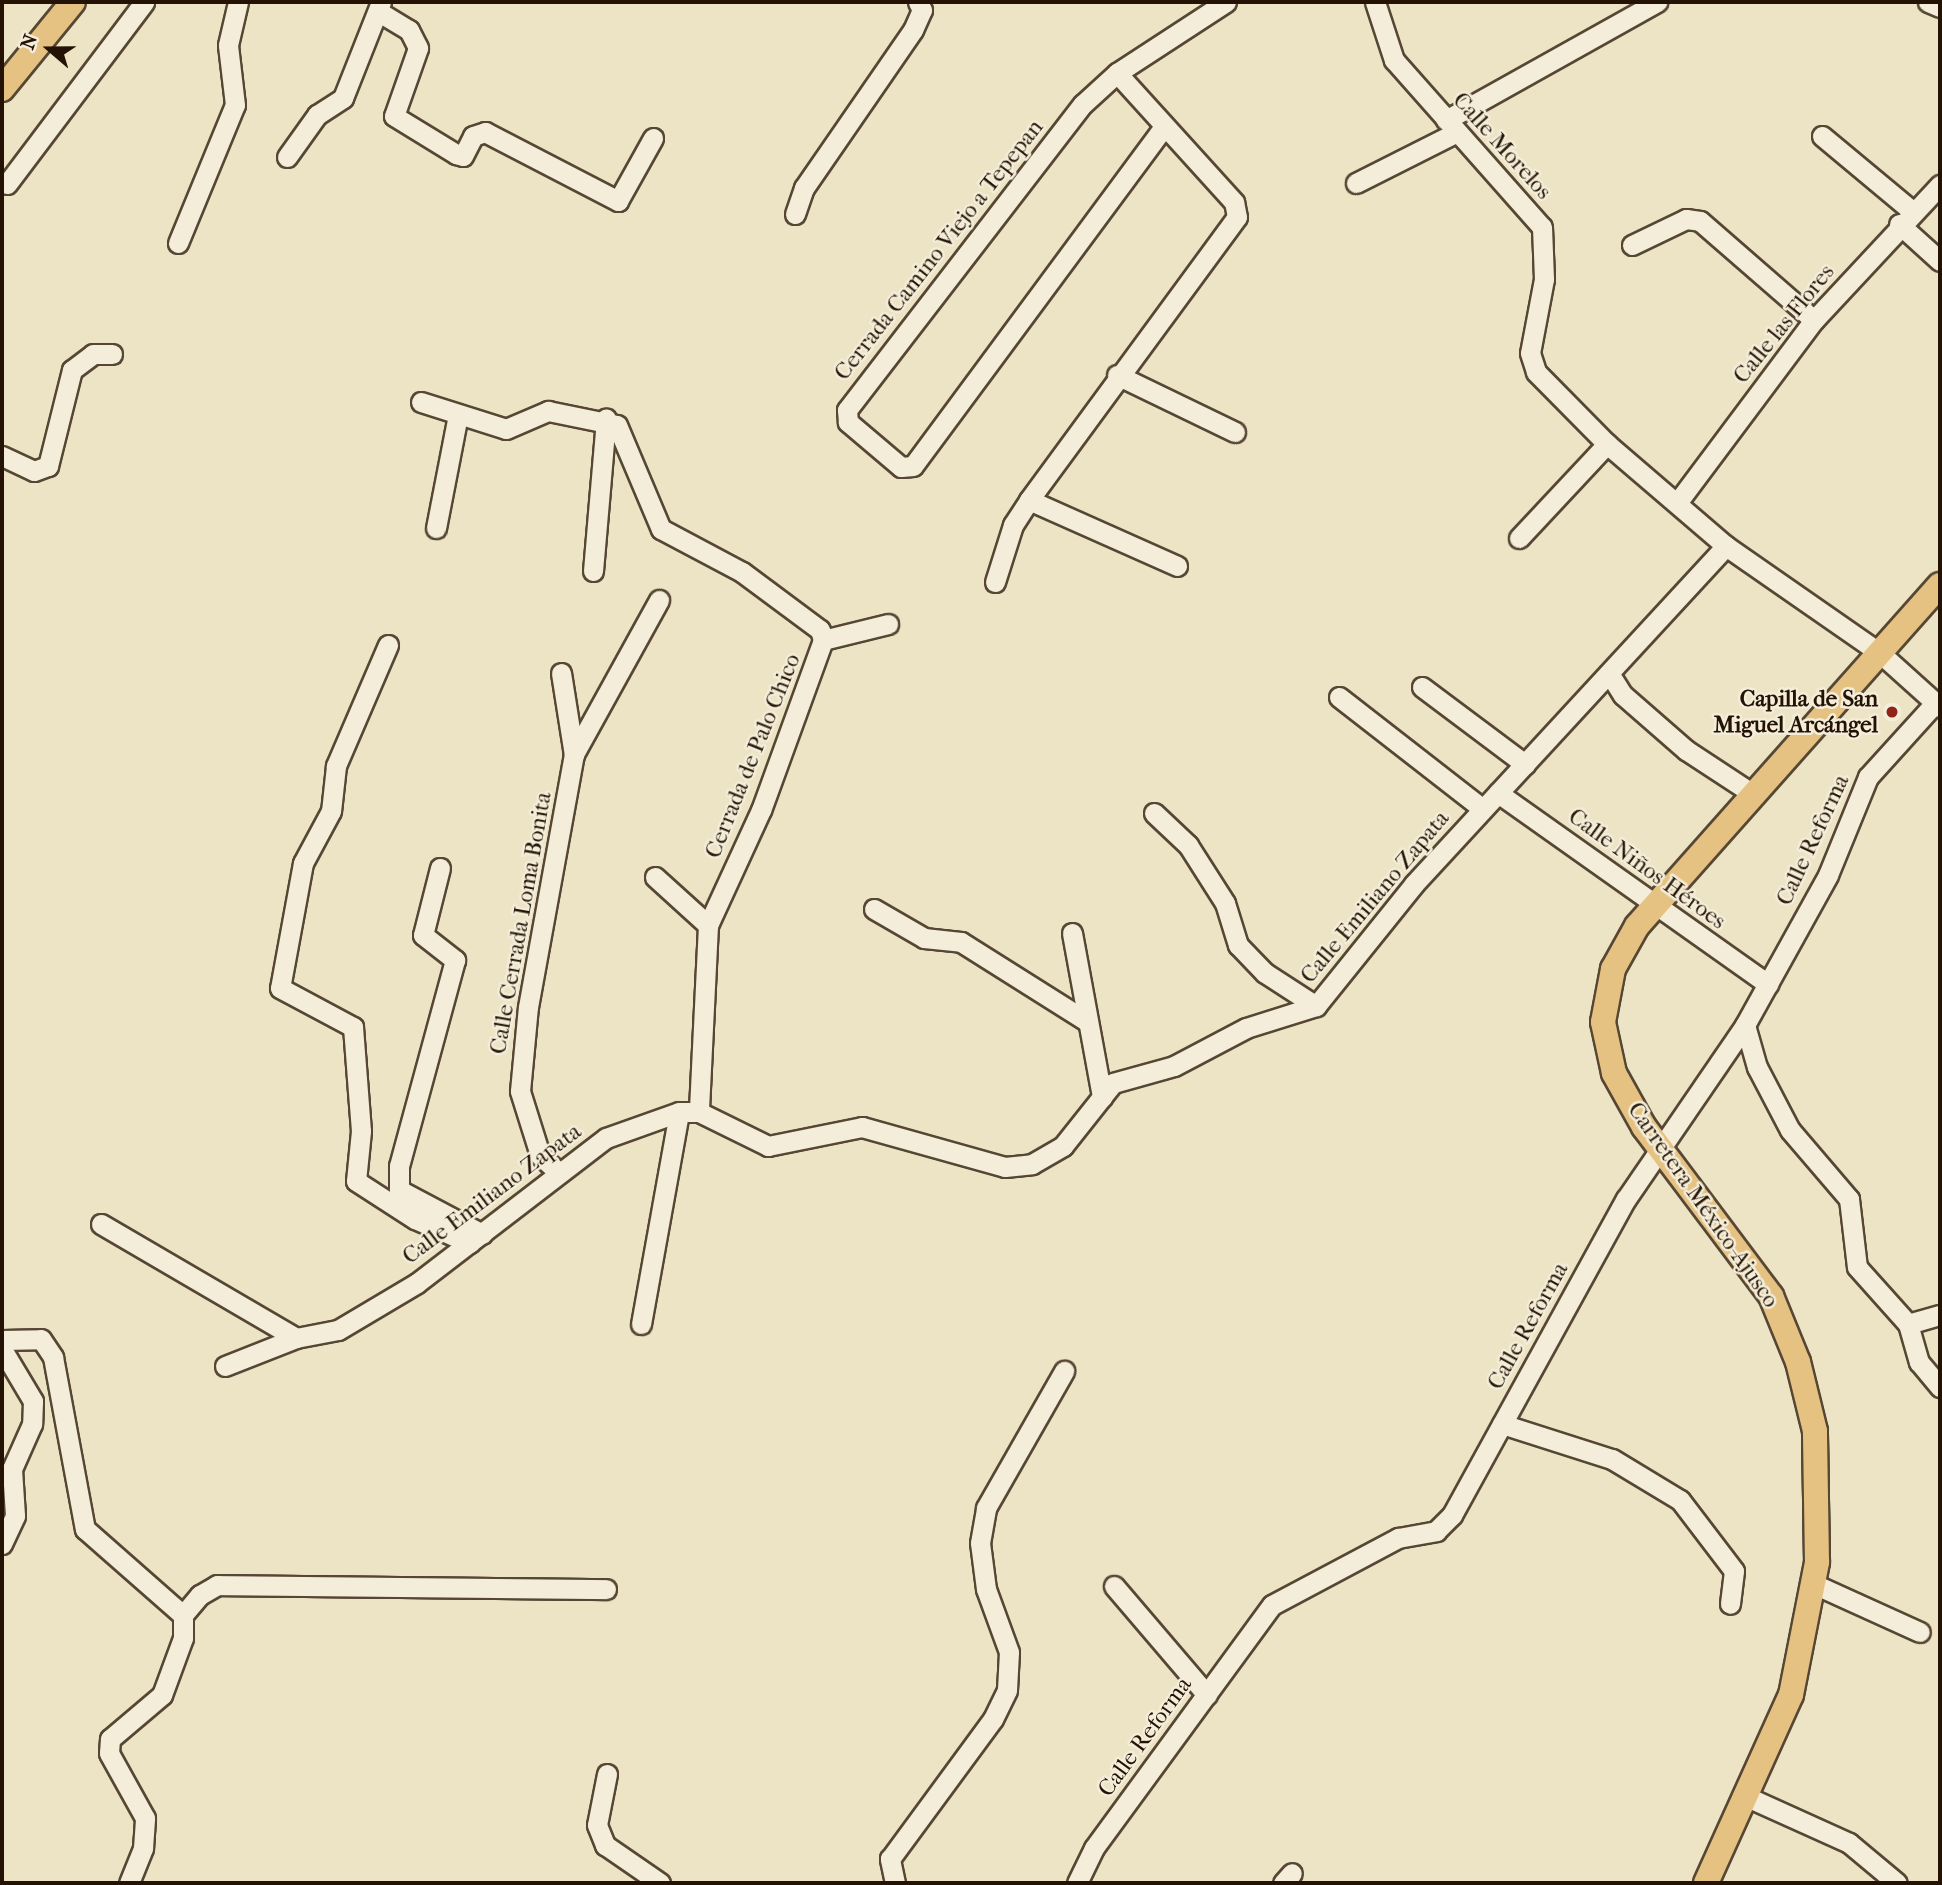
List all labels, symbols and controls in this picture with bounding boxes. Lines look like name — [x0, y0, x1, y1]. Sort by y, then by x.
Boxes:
north arrow — [14, 14, 84, 84]
text: N — [16, 31, 42, 52]
street label: Calle Morelos — [1447, 87, 1557, 205]
street label: Cerrada Camino Viejo a Tepepan — [829, 114, 1049, 386]
street label: Calle las Flores — [1728, 259, 1840, 389]
street label: Cerrada de Palo Chico — [699, 650, 807, 862]
place label: Capilla de San Miguel Arcángel — [1713, 685, 1878, 739]
marker: Capilla de San Miguel Arcángel — [1884, 704, 1900, 720]
street label: Calle Reforma — [1771, 770, 1855, 910]
street label: Calle Cerrada Loma Bonita — [484, 790, 558, 1056]
street label: Calle Niños Héroes — [1563, 803, 1731, 935]
street label: Calle Emiliano Zapata — [1295, 805, 1455, 989]
street label: Carretera México-Ajusco — [1622, 1097, 1784, 1313]
street label: Calle Emiliano Zapata — [397, 1118, 587, 1270]
street label: Calle Reforma — [1482, 1258, 1574, 1394]
street label: Calle Reforma — [1092, 1672, 1198, 1802]

